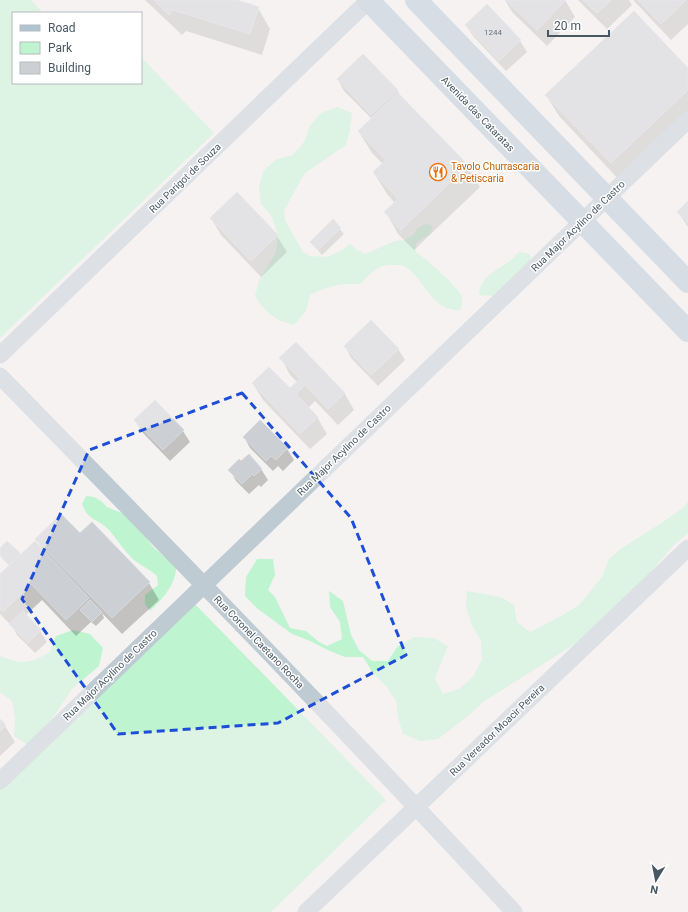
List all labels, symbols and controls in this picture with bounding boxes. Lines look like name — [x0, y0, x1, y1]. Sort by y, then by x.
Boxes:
legend — [12, 12, 142, 84]
scale bar — [548, 12, 609, 38]
text: 20 m — [554, 19, 581, 33]
text: Road — [48, 21, 76, 35]
house number: 1244 — [484, 28, 502, 37]
text: Park — [48, 41, 73, 55]
text: Building — [48, 61, 91, 75]
street label: Avenida das Cataratas — [439, 74, 517, 154]
street label: Rua Parigot de Souza — [147, 141, 223, 215]
place label: Tavolo Churrascaria & Petiscaria — [451, 161, 540, 184]
restaurant icon: Tavolo Churrascaria & Petiscaria — [428, 162, 448, 182]
street label: Rua Major Acylino de Castro — [529, 178, 627, 274]
street label: Rua Major Acylino de Castro — [295, 402, 393, 498]
street label: Rua Coronel Caetano Rocha — [212, 593, 306, 691]
street label: Rua Major Acylino de Castro — [61, 627, 159, 723]
street label: Rua Vereador Moacir Pereira — [448, 682, 546, 778]
north arrow — [636, 860, 676, 900]
text: N — [649, 882, 659, 896]

